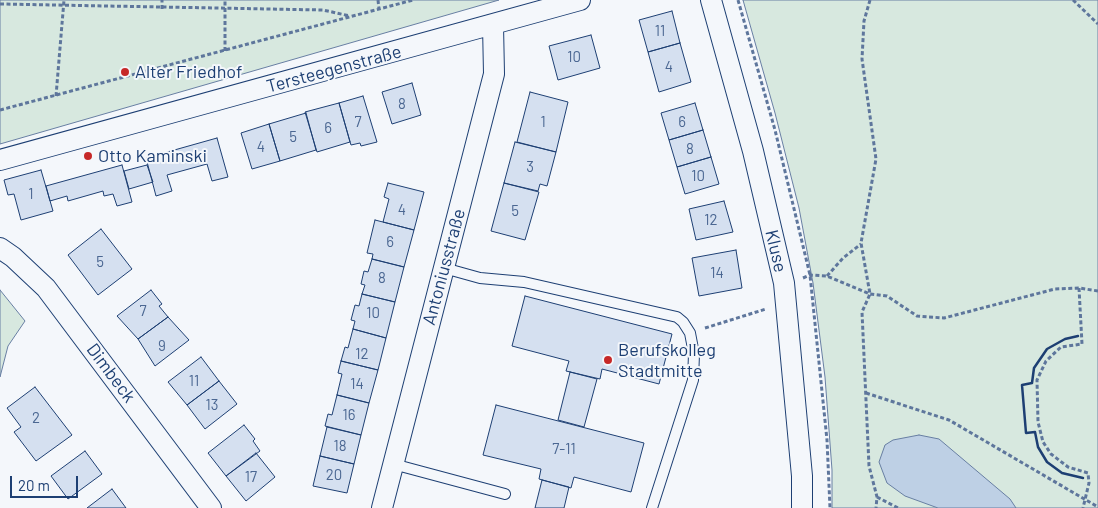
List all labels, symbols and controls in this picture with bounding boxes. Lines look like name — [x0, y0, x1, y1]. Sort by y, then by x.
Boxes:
house number: 11 — [655, 22, 665, 40]
street label: Tersteegenstraße — [264, 41, 404, 97]
house number: 10 — [567, 48, 581, 66]
house number: 4 — [665, 58, 673, 76]
place label: Alter Friedhof — [135, 61, 242, 83]
marker: Alter Friedhof — [119, 66, 131, 78]
house number: 8 — [398, 95, 406, 113]
house number: 7 — [354, 113, 362, 131]
house number: 1 — [540, 113, 546, 131]
house number: 6 — [678, 113, 686, 131]
house number: 6 — [324, 119, 332, 137]
house number: 5 — [289, 128, 297, 146]
house number: 4 — [257, 138, 265, 156]
house number: 8 — [686, 140, 694, 158]
place label: Otto Kaminski — [98, 145, 207, 167]
marker: Otto Kaminski — [82, 150, 94, 162]
house number: 3 — [526, 158, 534, 176]
house number: 10 — [691, 167, 705, 185]
house number: 1 — [28, 185, 34, 203]
house number: 4 — [398, 201, 406, 219]
house number: 5 — [511, 202, 519, 220]
street label: Antoniusstraße — [418, 206, 470, 328]
house number: 12 — [704, 211, 718, 229]
street label: Kluse — [761, 228, 791, 274]
house number: 6 — [386, 233, 394, 251]
house number: 5 — [96, 253, 104, 271]
house number: 14 — [710, 264, 724, 282]
house number: 8 — [378, 269, 386, 287]
house number: 7 — [139, 302, 147, 320]
house number: 10 — [366, 304, 380, 322]
house number: 9 — [158, 337, 166, 355]
street label: Dimbeck — [82, 339, 140, 407]
place label: Berufskolleg Stadtmitte — [618, 339, 716, 382]
house number: 12 — [355, 345, 369, 363]
marker: Berufskolleg Stadtmitte — [602, 354, 614, 366]
house number: 11 — [189, 372, 199, 390]
house number: 14 — [350, 375, 364, 393]
house number: 13 — [206, 396, 218, 414]
house number: 16 — [343, 406, 355, 424]
house number: 2 — [32, 409, 40, 427]
house number: 18 — [333, 437, 347, 455]
house number: 7-11 — [552, 440, 576, 458]
scale bar — [12, 466, 80, 498]
house number: 20 — [326, 466, 342, 484]
house number: 17 — [245, 468, 257, 486]
text: 20 m — [18, 476, 50, 494]

